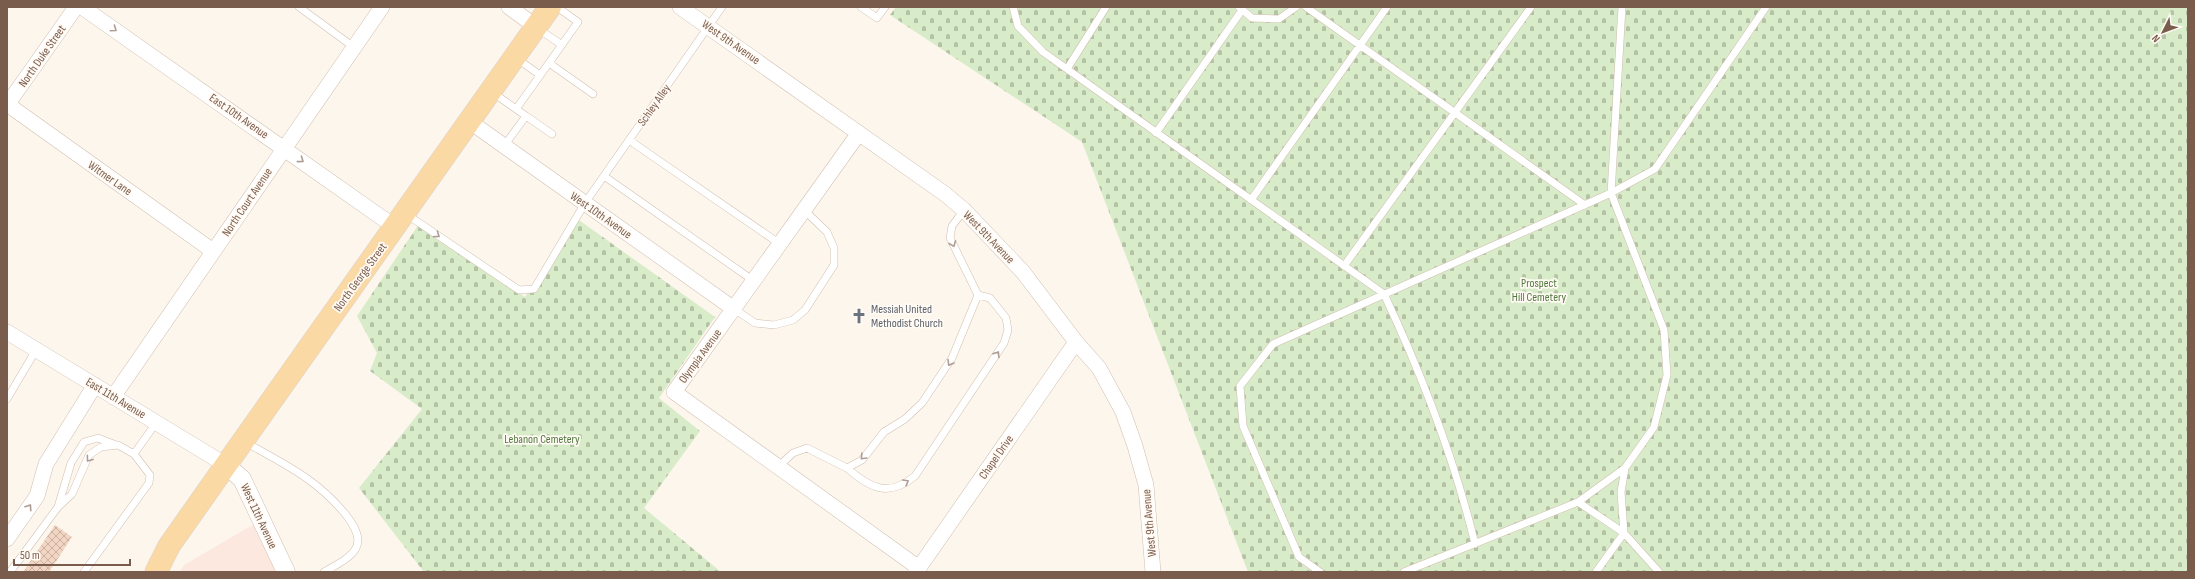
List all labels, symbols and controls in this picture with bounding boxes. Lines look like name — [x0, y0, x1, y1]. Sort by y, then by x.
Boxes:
north arrow — [2143, 12, 2183, 52]
street label: West 9th Avenue — [699, 17, 763, 68]
street label: North Duke Street — [15, 22, 70, 90]
one-way arrow — [109, 24, 116, 31]
text: N — [2149, 32, 2163, 45]
street label: Schley Alley — [635, 81, 674, 129]
street label: East 10th Avenue — [206, 91, 271, 142]
one-way arrow — [296, 155, 303, 162]
street label: Witmer Lane — [85, 158, 135, 199]
street label: North Court Avenue — [219, 165, 276, 239]
street label: West 10th Avenue — [567, 189, 635, 242]
street label: West 9th Avenue — [960, 208, 1018, 267]
one-way arrow — [433, 230, 440, 238]
street label: North George Street — [330, 240, 391, 315]
one-way arrow — [948, 240, 956, 248]
park label: Prospect Hill Cemetery — [1512, 276, 1567, 305]
place label: Messiah United Methodist Church — [871, 302, 943, 331]
church icon: Messiah United Methodist Church — [850, 307, 868, 325]
street label: Olympia Avenue — [676, 326, 725, 386]
one-way arrow — [992, 352, 999, 359]
one-way arrow — [947, 358, 954, 365]
street label: East 11th Avenue — [83, 375, 149, 422]
park label: Lebanon Cemetery — [504, 432, 580, 447]
street label: Chapel Drive — [976, 432, 1017, 482]
one-way arrow — [861, 452, 868, 460]
one-way arrow — [86, 454, 93, 461]
one-way arrow — [902, 480, 909, 487]
street label: West 11th Avenue — [237, 481, 280, 552]
street label: West 9th Avenue — [1139, 488, 1160, 557]
one-way arrow — [24, 504, 32, 511]
scale bar — [14, 541, 130, 567]
text: 50 m — [20, 548, 40, 563]

